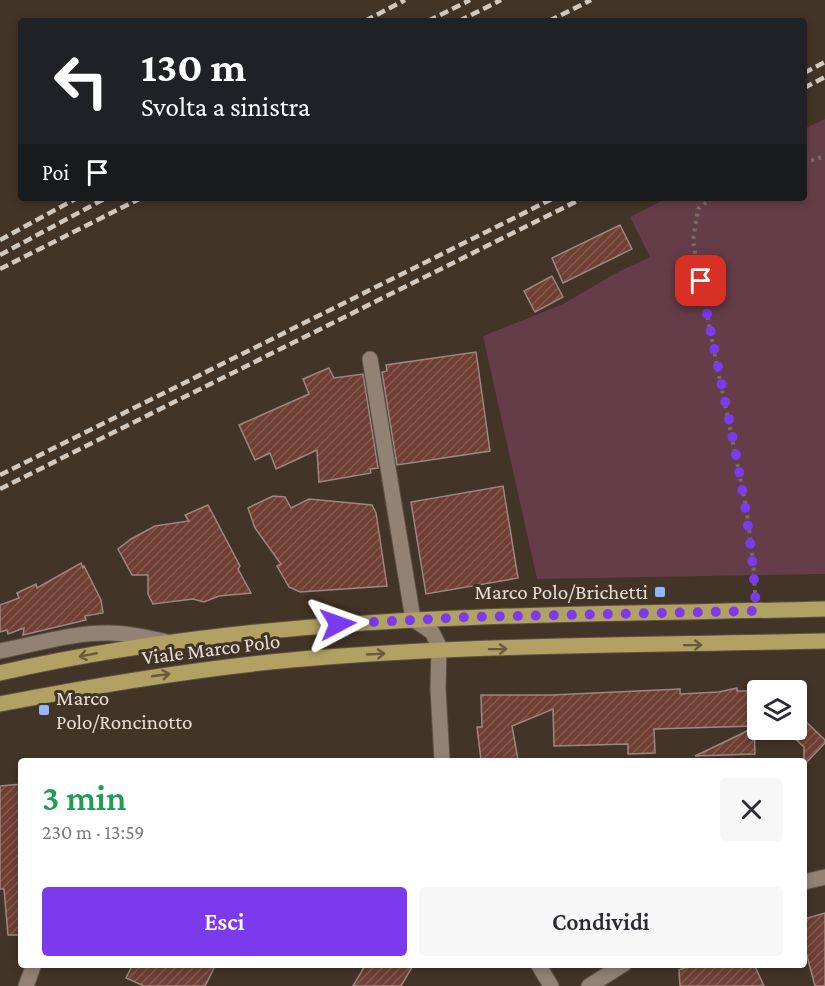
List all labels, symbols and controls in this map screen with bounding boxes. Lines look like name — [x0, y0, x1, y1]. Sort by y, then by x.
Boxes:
icon: left — [42, 42, 120, 120]
text: 130 m — [141, 43, 246, 90]
text: Svolta a sinistra — [141, 92, 310, 122]
icon: arrive — [81, 156, 114, 189]
text: Poi — [42, 160, 69, 185]
pin — [675, 255, 726, 306]
icon: arrive — [684, 264, 717, 297]
place label: Marco Polo/Brichetti — [475, 580, 648, 604]
marker: Marco Polo/Brichetti — [653, 585, 667, 599]
position arrow — [306, 592, 370, 656]
street label: Viale Marco Polo — [140, 629, 282, 669]
one-way arrow — [682, 639, 702, 650]
one-way arrow — [487, 643, 507, 655]
one-way arrow — [365, 648, 385, 659]
one-way arrow — [79, 650, 99, 661]
one-way arrow — [151, 670, 170, 681]
map controls — [747, 680, 807, 740]
button: layers — [747, 680, 807, 740]
place label: Marco Polo/Roncinotto — [56, 686, 193, 734]
marker: Marco Polo/Roncinotto — [37, 703, 51, 717]
text: 3 min — [42, 778, 126, 818]
button: close — [720, 778, 783, 841]
text: 230 m · 13:59 — [42, 821, 144, 843]
button: Esci — [42, 887, 407, 956]
button: Condividi — [419, 887, 783, 956]

